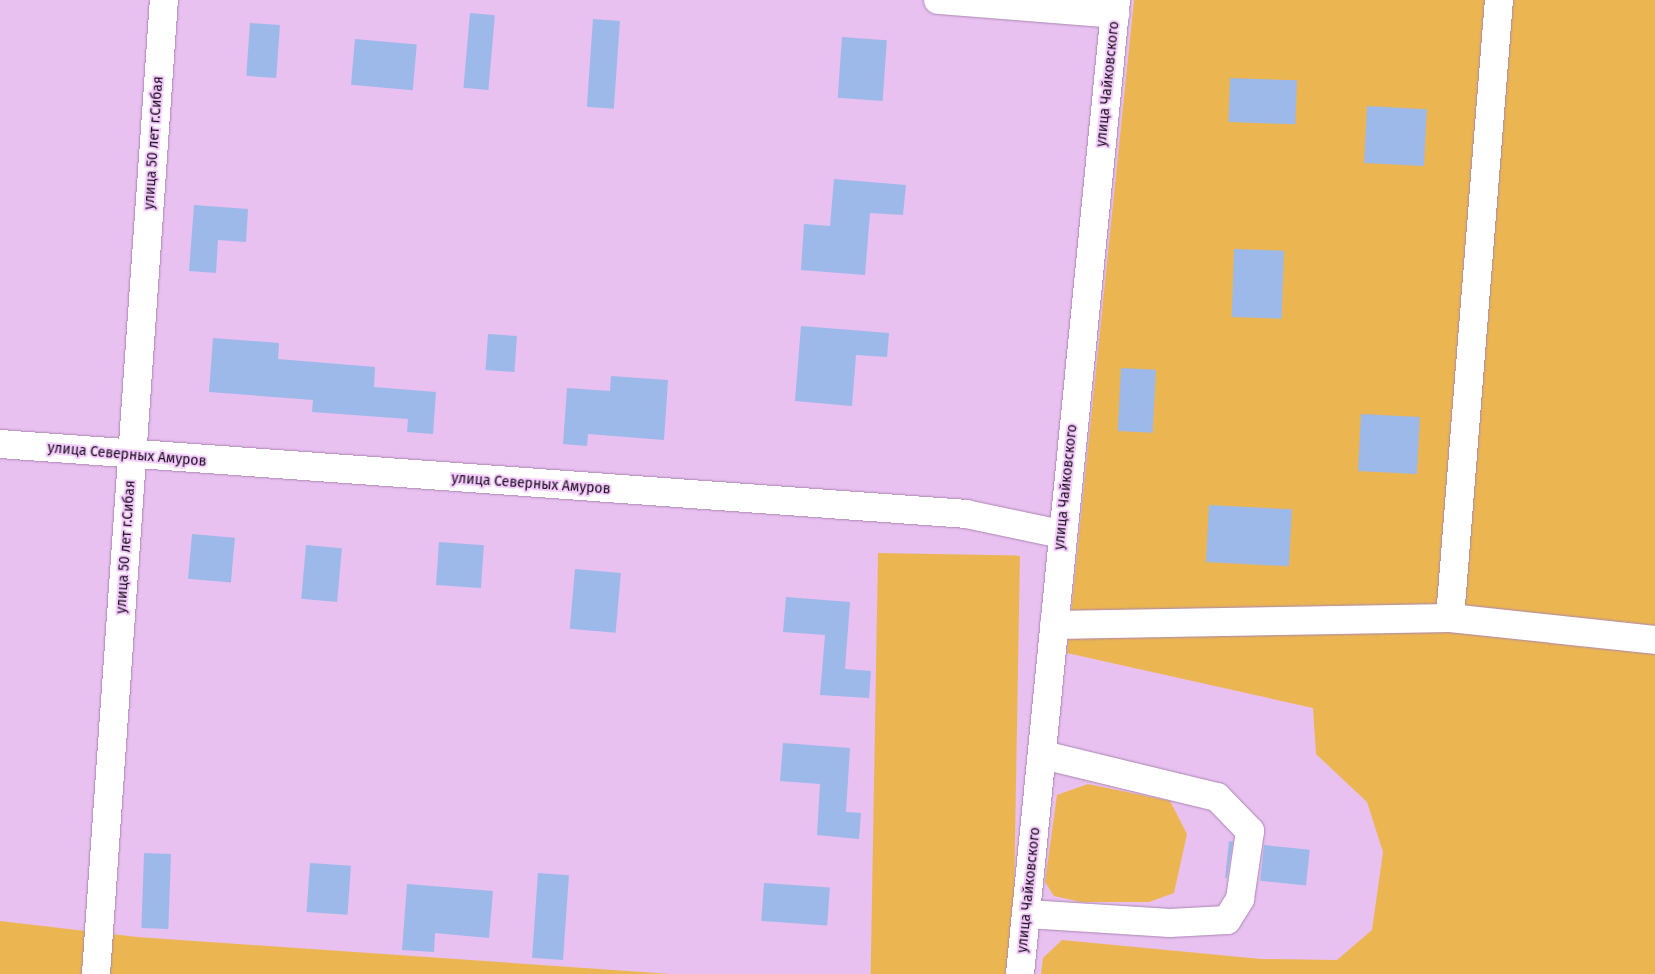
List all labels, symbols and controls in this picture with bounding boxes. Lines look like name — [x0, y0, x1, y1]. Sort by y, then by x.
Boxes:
street label: улица Чайковского — [1093, 20, 1123, 148]
street label: улица 50 лет г.Сибая — [141, 76, 167, 210]
street label: улица Чайковского — [1051, 423, 1081, 551]
street label: улица Северных Амуров — [47, 440, 207, 470]
street label: улица Северных Амуров — [451, 470, 611, 498]
street label: улица 50 лет г.Сибая — [113, 480, 139, 614]
street label: улица Чайковского — [1014, 826, 1044, 954]

